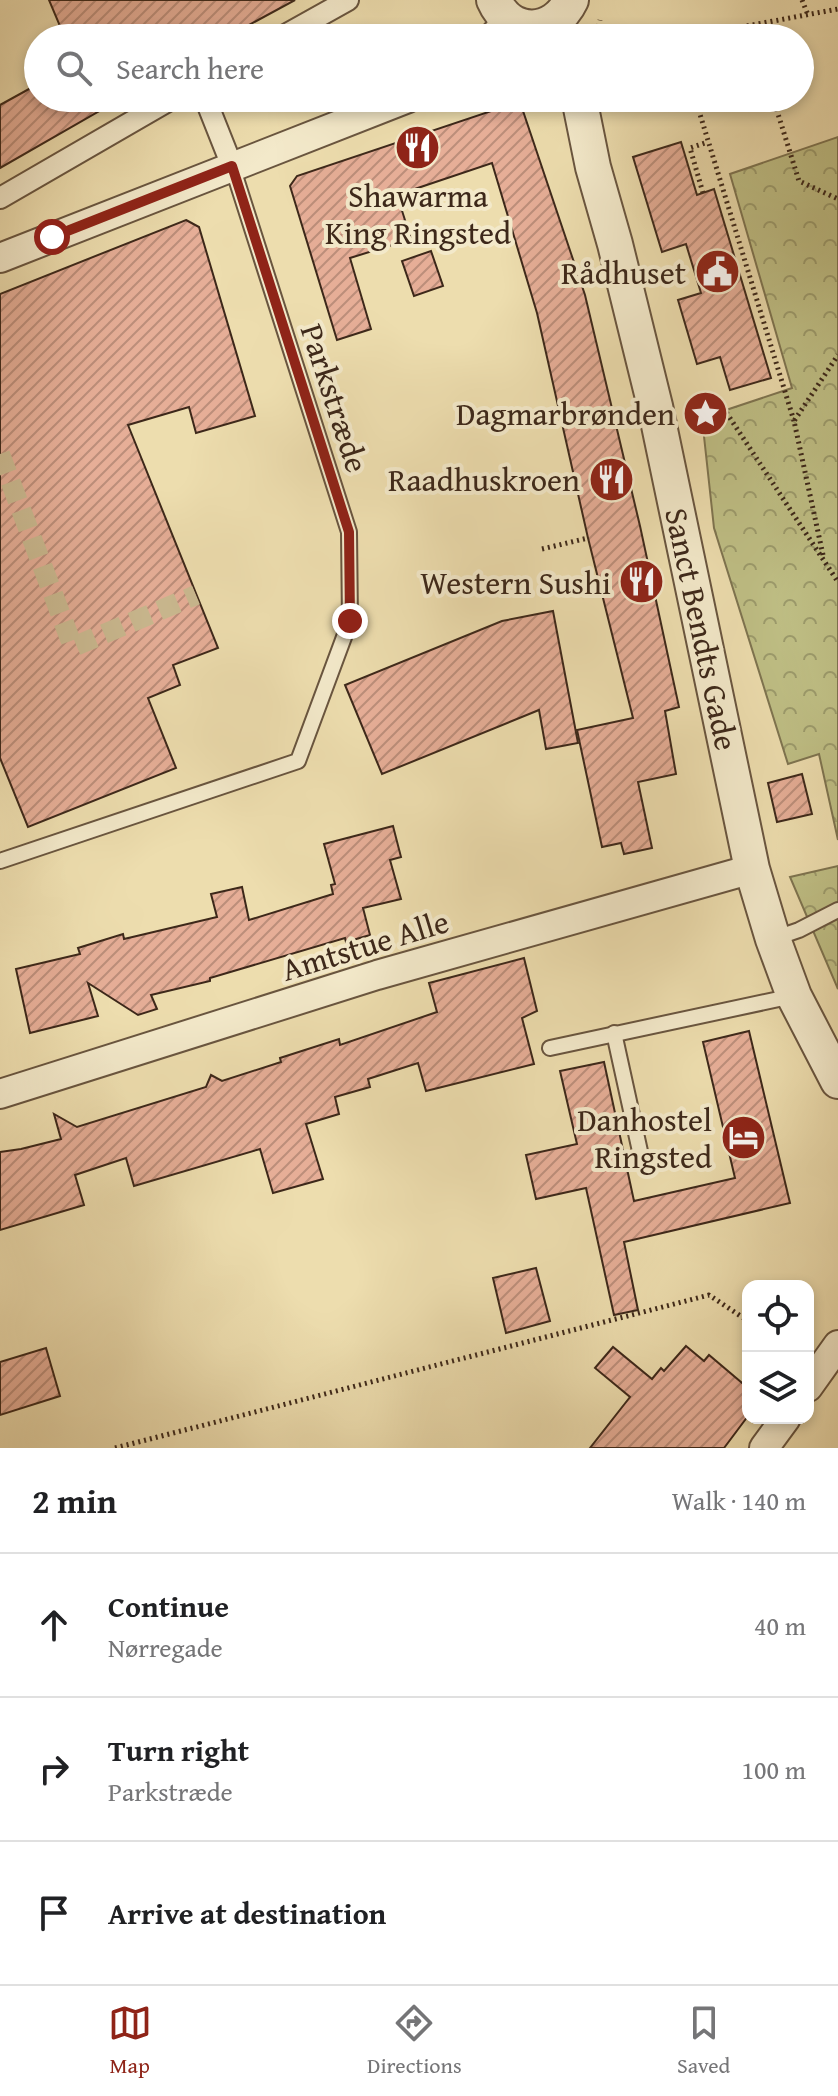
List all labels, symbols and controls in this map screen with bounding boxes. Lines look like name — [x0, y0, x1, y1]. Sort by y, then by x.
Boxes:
search box — [24, 24, 814, 112]
icon: search — [52, 46, 96, 90]
text: Search here — [116, 46, 264, 90]
restaurant icon: Shawarma King Ringsted — [394, 124, 442, 172]
place label: Shawarma King Ringsted — [325, 172, 511, 256]
route start — [34, 219, 70, 255]
public building icon: Rådhuset — [693, 248, 741, 296]
place label: Rådhuset — [561, 249, 686, 296]
street label: Parkstræde — [289, 318, 381, 478]
place icon: Dagmarbrønden — [682, 389, 730, 437]
place label: Dagmarbrønden — [456, 390, 675, 437]
restaurant icon: Raadhuskroen — [587, 455, 635, 503]
place label: Raadhuskroen — [388, 456, 580, 503]
street label: Sanct Bendts Gade — [653, 504, 751, 754]
restaurant icon: Western Sushi — [618, 558, 666, 606]
place label: Western Sushi — [420, 559, 611, 606]
route end — [332, 603, 368, 639]
street label: Amtstue Alle — [276, 897, 454, 993]
place label: Danhostel Ringsted — [577, 1096, 712, 1180]
hotel icon: Danhostel Ringsted — [719, 1113, 767, 1161]
map controls — [742, 1280, 814, 1424]
button: locate — [742, 1280, 814, 1352]
button: layers — [742, 1352, 814, 1424]
text: 2 min — [32, 1476, 117, 1525]
text: Walk · 140 m — [672, 1481, 806, 1520]
text: Continue — [108, 1584, 229, 1628]
icon: ahead — [32, 1603, 76, 1647]
text: 40 m — [754, 1606, 806, 1645]
text: Nørregade — [108, 1628, 223, 1667]
text: Turn right — [108, 1728, 249, 1772]
icon: right — [32, 1747, 76, 1791]
text: 100 m — [741, 1750, 806, 1789]
text: Parkstræde — [108, 1772, 233, 1811]
icon: arrive — [32, 1891, 76, 1935]
text: Arrive at destination — [108, 1891, 386, 1935]
tab: Map — [108, 2001, 152, 2081]
tab: Directions — [367, 2001, 462, 2081]
tab: Saved — [677, 2001, 730, 2081]

